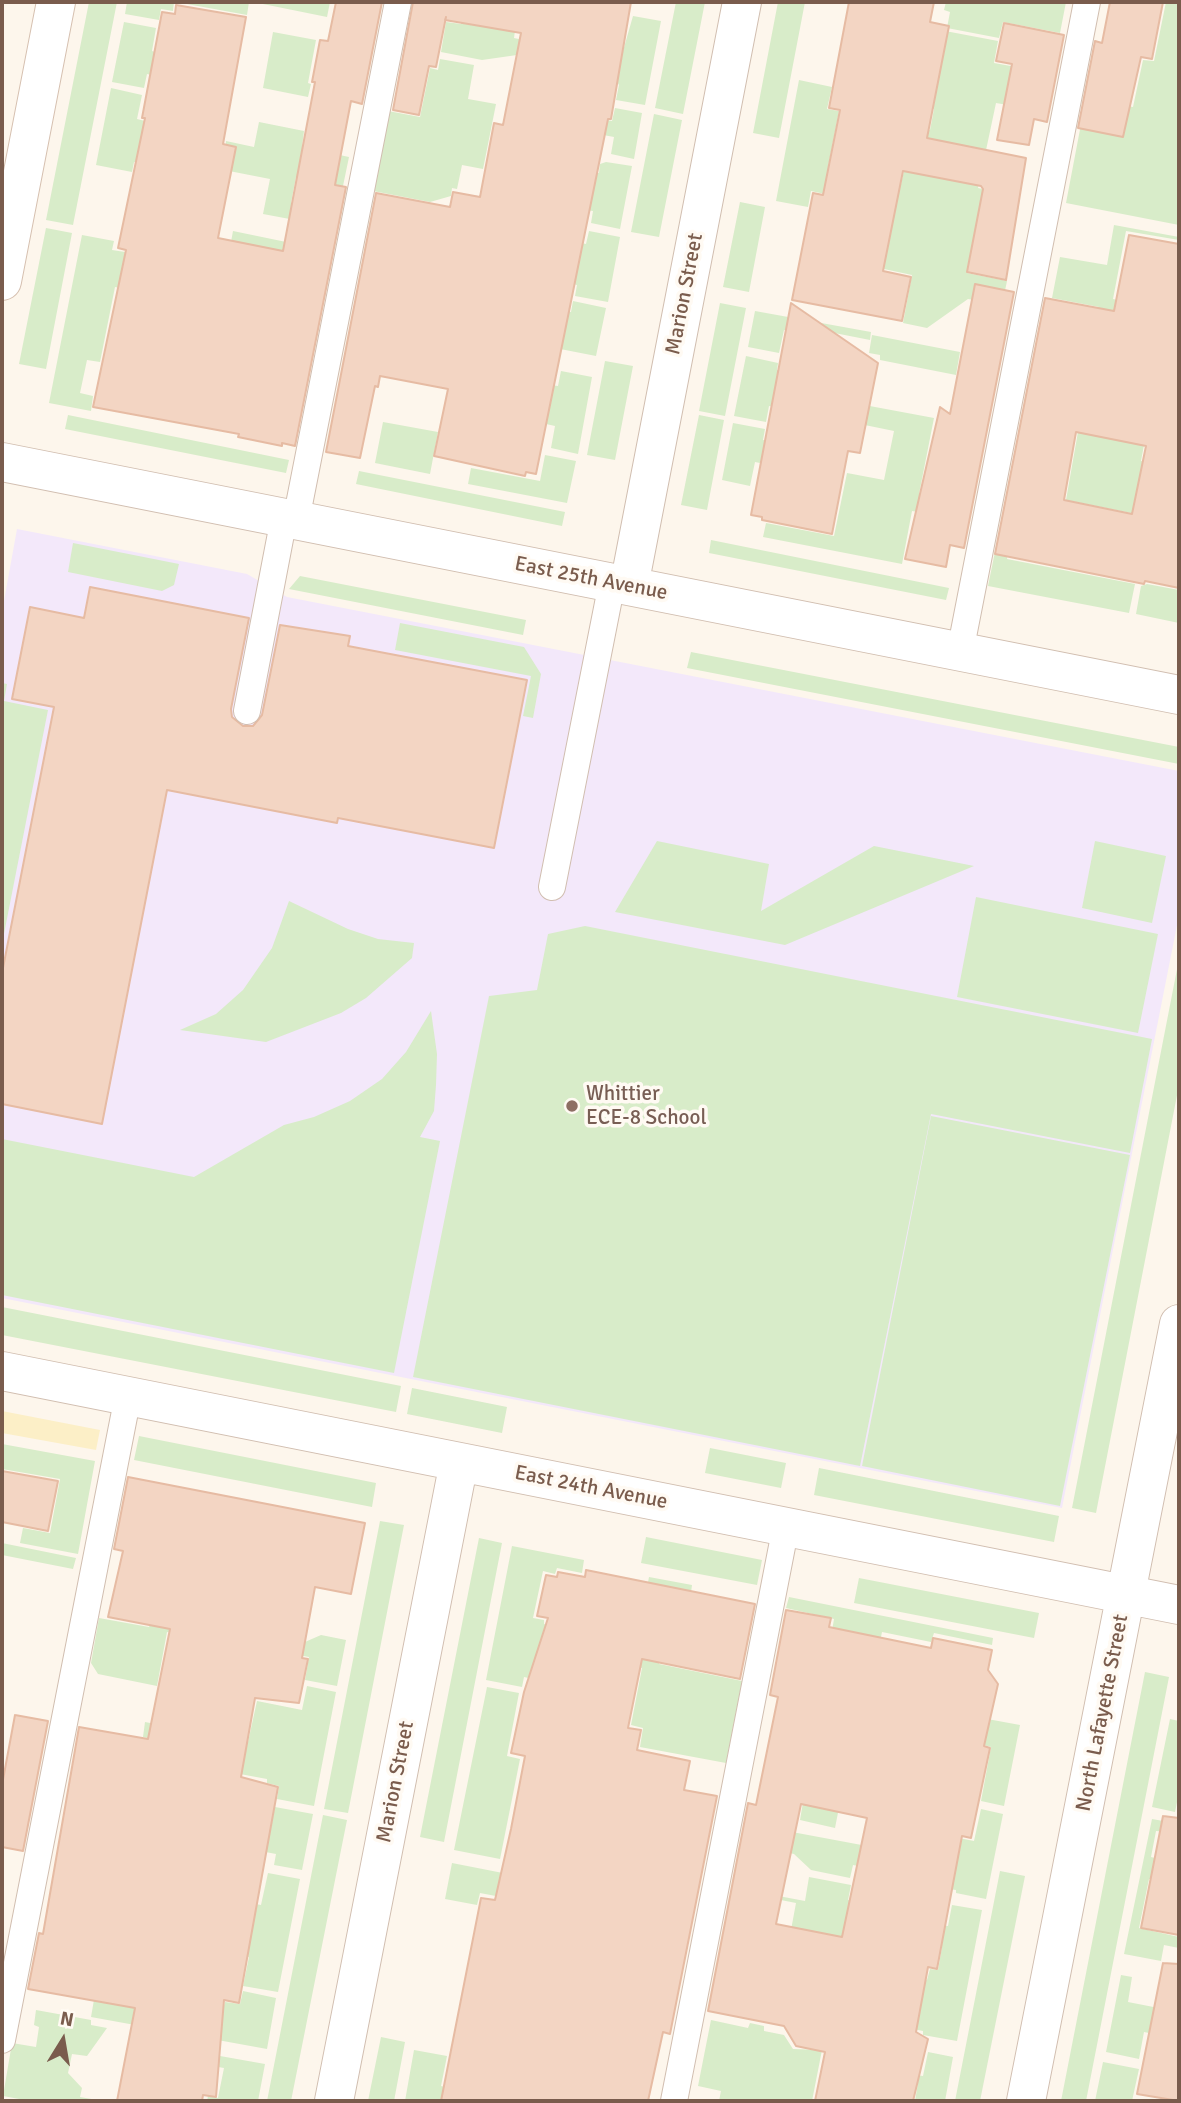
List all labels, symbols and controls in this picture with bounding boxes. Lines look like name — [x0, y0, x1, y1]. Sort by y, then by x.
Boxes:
street label: Marion Street — [661, 231, 709, 357]
street label: East 25th Avenue — [512, 552, 670, 606]
place label: Whittier ECE-8 School — [586, 1081, 707, 1131]
marker: Whittier ECE-8 School — [564, 1098, 580, 1114]
street label: East 24th Avenue — [512, 1461, 670, 1515]
street label: North Lafayette Street — [1072, 1612, 1134, 1814]
street label: Marion Street — [372, 1719, 420, 1845]
north arrow — [28, 2005, 98, 2075]
text: N — [58, 2006, 76, 2032]

